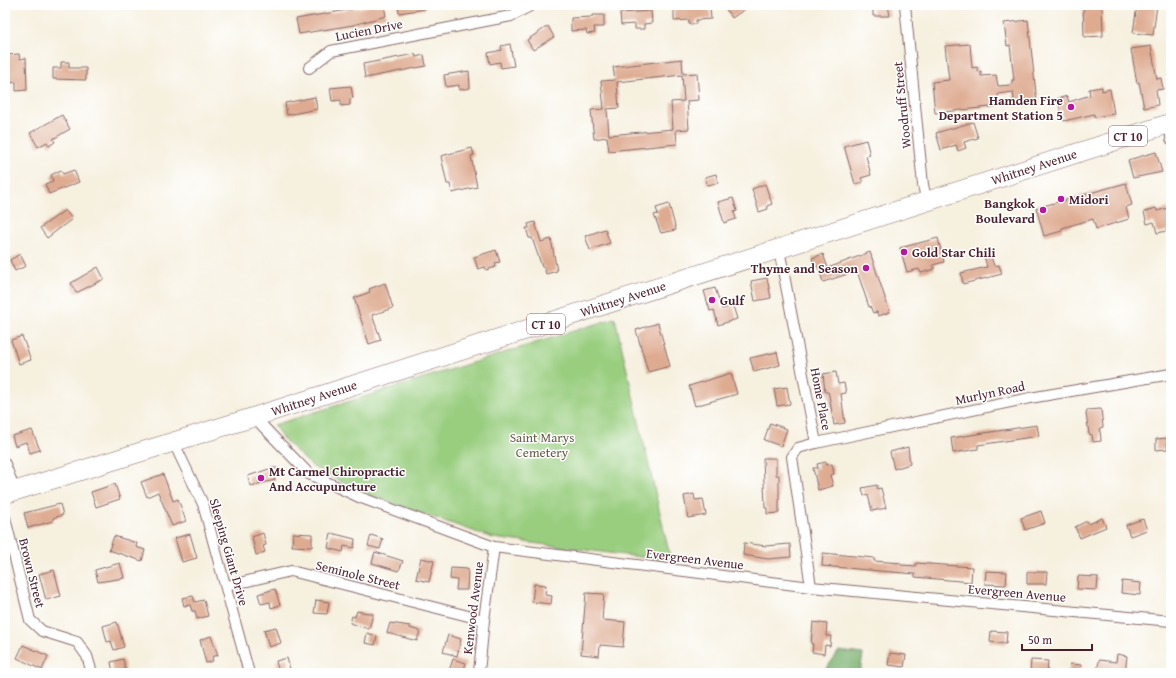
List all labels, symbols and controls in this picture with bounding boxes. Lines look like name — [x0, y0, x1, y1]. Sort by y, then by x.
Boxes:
street label: Lucien Drive — [334, 14, 404, 46]
street label: Woodruff Street — [888, 60, 916, 149]
place label: Hamden Fire Department Station 5 — [939, 91, 1063, 125]
marker: Hamden Fire Department Station 5 — [1066, 102, 1076, 112]
road number: CT 10 — [1109, 126, 1147, 146]
street label: Whitney Avenue — [989, 144, 1079, 190]
place label: Midori — [1069, 190, 1109, 209]
place label: Bangkok Boulevard — [976, 194, 1036, 228]
marker: Midori — [1056, 194, 1066, 204]
marker: Bangkok Boulevard — [1038, 205, 1048, 215]
place label: Gold Star Chili — [912, 243, 996, 262]
marker: Gold Star Chili — [899, 247, 909, 257]
place label: Thyme and Season — [751, 259, 858, 278]
marker: Thyme and Season — [861, 263, 871, 273]
street label: Whitney Avenue — [578, 276, 668, 322]
place label: Gulf — [720, 291, 745, 310]
marker: Gulf — [707, 295, 717, 305]
road number: CT 10 — [527, 314, 565, 334]
street label: Home Place — [806, 366, 836, 432]
street label: Whitney Avenue — [269, 375, 359, 421]
street label: Murlyn Road — [954, 376, 1027, 410]
park label: Saint Marys Cemetery — [510, 428, 574, 462]
place label: Mt Carmel Chiropractic And Accupuncture — [269, 462, 405, 496]
marker: Mt Carmel Chiropractic And Accupuncture — [256, 473, 266, 483]
street label: Sleeping Giant Drive — [205, 496, 253, 608]
street label: Brown Street — [14, 536, 50, 610]
street label: Evergreen Avenue — [645, 544, 745, 574]
street label: Seminole Street — [314, 555, 402, 595]
street label: Kenwood Avenue — [458, 561, 488, 655]
street label: Evergreen Avenue — [967, 579, 1067, 607]
scale bar — [1022, 626, 1092, 652]
text: 50 m — [1028, 631, 1052, 648]

